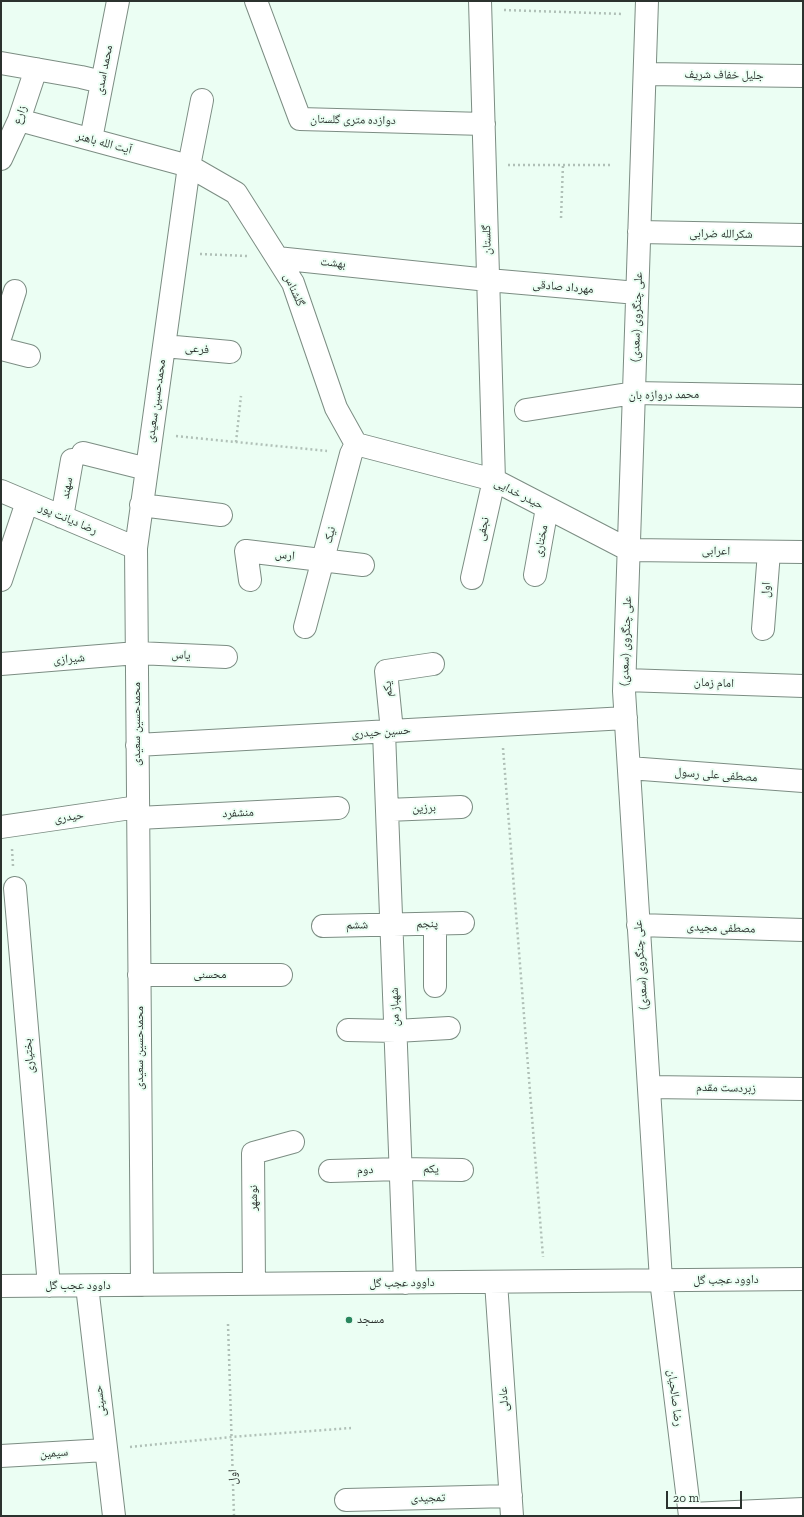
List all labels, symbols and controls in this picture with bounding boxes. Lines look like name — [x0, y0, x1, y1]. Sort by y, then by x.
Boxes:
street label: محمد اسدی — [92, 44, 116, 96]
street label: جلیل خفاف شریف — [684, 67, 764, 83]
street label: زارع — [10, 103, 30, 127]
street label: دوازده متری گلستان — [310, 112, 396, 128]
street label: آیت الله باهنر — [75, 129, 133, 157]
street label: گلستان — [480, 225, 494, 255]
street label: شکرالله ضرابی — [689, 226, 753, 242]
street label: بهشت — [320, 254, 346, 272]
street label: گلشناس — [280, 271, 308, 309]
street label: علی چنگروی (سعدی) — [628, 272, 646, 362]
street label: مهرداد صادقی — [532, 277, 594, 297]
street label: فرعی — [184, 341, 210, 357]
street label: محمدحسین سعیدی — [143, 358, 169, 444]
street label: محمد دروازه بان — [629, 387, 699, 403]
street label: حیدر خدایی — [492, 475, 546, 513]
street label: سهند — [58, 476, 76, 500]
street label: رضا دیانت پور — [37, 500, 99, 538]
street label: نجفی — [473, 516, 493, 542]
street label: مختاری — [531, 523, 551, 559]
street label: نیک — [321, 525, 339, 545]
street label: اعرابی — [702, 544, 730, 558]
street label: ارس — [274, 547, 296, 563]
street label: اول — [758, 582, 774, 598]
street label: علی چنگروی (سعدی) — [617, 596, 635, 686]
street label: یاس — [171, 647, 191, 663]
street label: شیرازی — [52, 650, 86, 668]
street label: امام زمان — [694, 675, 734, 691]
street label: یکم — [380, 680, 396, 698]
street label: محمدحسین سعیدی — [130, 682, 144, 766]
street label: حسین حیدری — [351, 723, 411, 741]
street label: مصطفی علی رسول — [674, 765, 758, 785]
street label: برزین — [412, 800, 436, 816]
street label: منشفرد — [222, 805, 254, 821]
street label: حیدری — [53, 808, 85, 826]
street label: پنجم — [416, 916, 438, 932]
street label: ششم — [346, 918, 368, 932]
street label: علی چنگروی (سعدی) — [631, 920, 651, 1010]
street label: مصطفی مجیدی — [686, 920, 756, 936]
street label: محسنی — [193, 968, 227, 982]
street label: شهباز من — [387, 987, 403, 1027]
street label: محمدحسین سعیدی — [133, 1006, 147, 1090]
street label: بختیاری — [20, 1038, 38, 1074]
street label: زبردست مقدم — [696, 1080, 756, 1096]
street label: یکم — [423, 1162, 439, 1176]
street label: دوم — [357, 1163, 373, 1177]
street label: نوشهر — [247, 1185, 261, 1211]
street label: داوود عجب گل — [693, 1272, 759, 1288]
street label: داوود عجب گل — [369, 1275, 435, 1291]
street label: داوود عجب گل — [45, 1279, 111, 1293]
place label: مسجد — [357, 1313, 384, 1327]
marker: مسجد — [344, 1315, 354, 1325]
street label: رضا صالحیان — [664, 1369, 686, 1427]
street label: حسینی — [91, 1384, 109, 1418]
street label: عادلی — [496, 1386, 512, 1412]
street label: سیمین — [39, 1445, 69, 1461]
street label: اول — [226, 1469, 240, 1485]
scale bar — [668, 1483, 744, 1509]
street label: تمجیدی — [411, 1491, 445, 1505]
text: 20 m — [673, 1491, 699, 1505]

